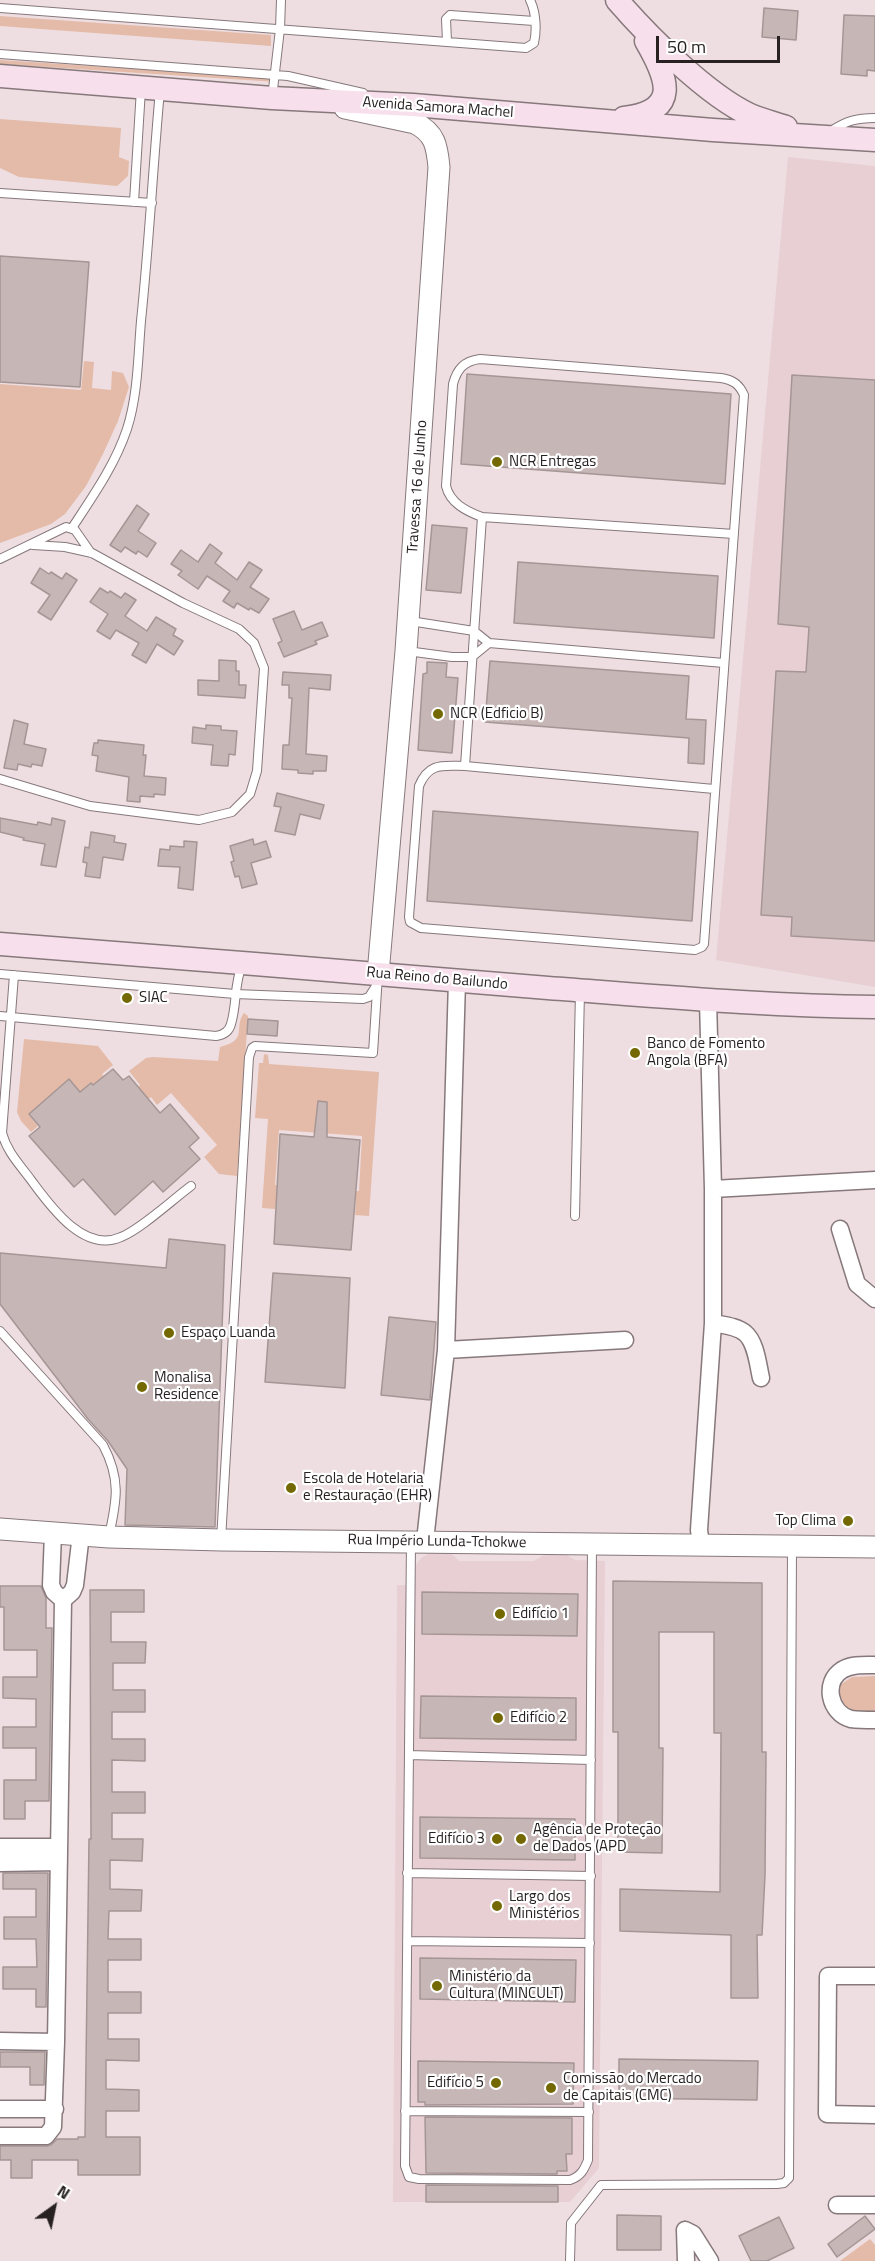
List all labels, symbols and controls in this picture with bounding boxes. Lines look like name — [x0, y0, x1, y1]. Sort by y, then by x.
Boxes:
scale bar — [659, 24, 784, 62]
text: 50 m — [667, 33, 706, 60]
street label: Avenida Samora Machel — [362, 94, 514, 122]
street label: Travessa 16 de Junho — [404, 420, 432, 554]
place label: NCR Entregas — [509, 453, 596, 471]
marker: NCR Entregas — [490, 455, 504, 469]
place label: NCR (Edficio B) — [450, 705, 543, 723]
marker: NCR (Edficio B) — [431, 707, 445, 721]
street label: Rua Reino do Bailundo — [366, 964, 508, 994]
place label: SIAC — [139, 989, 168, 1007]
marker: SIAC — [120, 991, 134, 1005]
place label: Banco de Fomento Angola (BFA) — [647, 1035, 765, 1070]
marker: Banco de Fomento Angola (BFA) — [628, 1046, 642, 1060]
place label: Espaço Luanda — [181, 1324, 275, 1342]
marker: Espaço Luanda — [162, 1326, 176, 1340]
place label: Monalisa Residence — [154, 1369, 219, 1404]
marker: Monalisa Residence — [135, 1380, 149, 1394]
place label: Escola de Hotelaria e Restauração (EHR) — [303, 1470, 432, 1505]
marker: Escola de Hotelaria e Restauração (EHR) — [284, 1481, 298, 1495]
place label: Top Clima — [775, 1512, 836, 1530]
marker: Top Clima — [841, 1514, 855, 1528]
street label: Rua Império Lunda-Tchokwe — [347, 1531, 527, 1553]
place label: Edifício 1 — [512, 1605, 569, 1623]
marker: Edifício 1 — [493, 1607, 507, 1621]
place label: Edifício 2 — [510, 1709, 567, 1727]
marker: Edifício 2 — [491, 1711, 505, 1725]
place label: Agência de Proteção de Dados (APD — [533, 1821, 661, 1856]
place label: Edifício 3 — [428, 1830, 485, 1848]
marker: Edifício 3 — [490, 1832, 504, 1846]
marker: Agência de Proteção de Dados (APD — [514, 1832, 528, 1846]
place label: Largo dos Ministérios — [509, 1888, 579, 1923]
marker: Largo dos Ministérios — [490, 1899, 504, 1913]
place label: Ministério da Cultura (MINCULT) — [449, 1968, 563, 2003]
marker: Ministério da Cultura (MINCULT) — [430, 1979, 444, 1993]
place label: Comissão do Mercado de Capitais (CMC) — [563, 2070, 702, 2105]
place label: Edifício 5 — [427, 2074, 484, 2092]
marker: Edifício 5 — [489, 2076, 503, 2090]
marker: Comissão do Mercado de Capitais (CMC) — [544, 2081, 558, 2095]
north arrow — [24, 2177, 84, 2237]
text: N — [53, 2179, 75, 2205]

